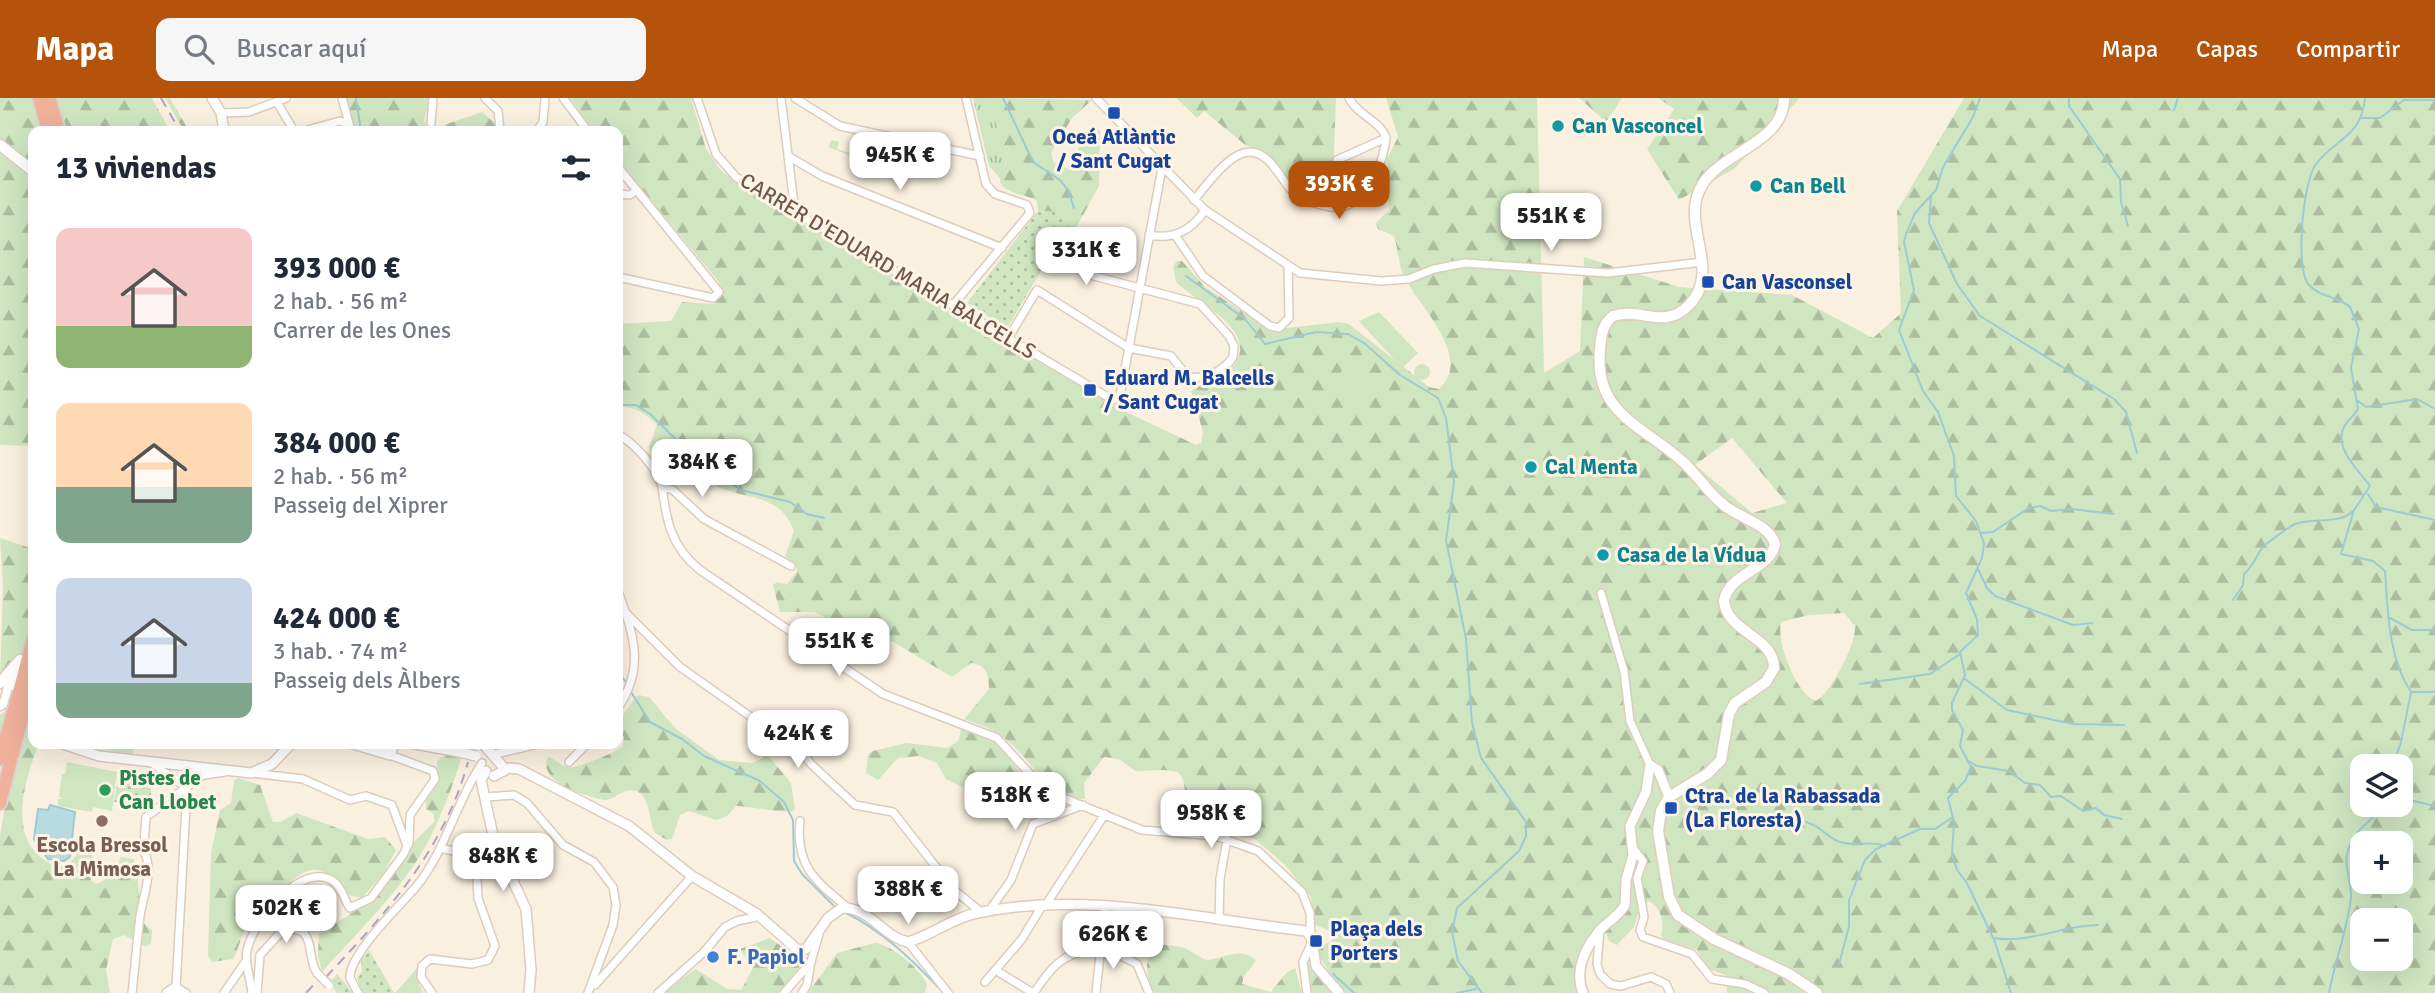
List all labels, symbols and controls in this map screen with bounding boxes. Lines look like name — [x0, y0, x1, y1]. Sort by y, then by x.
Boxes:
search box — [156, 18, 646, 81]
text: Mapa — [35, 29, 114, 70]
icon: search — [180, 30, 218, 68]
text: Buscar aquí — [236, 33, 366, 65]
text: Mapa — [2102, 34, 2158, 64]
text: Capas — [2196, 34, 2258, 64]
text: Compartir — [2296, 34, 2400, 64]
marker: Oceá Atlàntic / Sant Cugat — [1106, 105, 1122, 121]
place label: Can Vasconcel — [1572, 113, 1703, 139]
marker: Can Vasconcel — [1550, 118, 1566, 134]
place label: Oceá Atlàntic / Sant Cugat — [1052, 124, 1176, 174]
pin: 945K € — [843, 132, 957, 192]
text: 945K € — [865, 140, 935, 169]
icon: filters — [557, 149, 595, 187]
text: 13 viviendas — [56, 150, 216, 187]
pin: 393K € — [1282, 162, 1396, 221]
street label: CARRER D'EDUARD MARIA BALCELLS — [735, 167, 1041, 365]
text: 393K € — [1304, 169, 1374, 198]
place label: Can Bell — [1770, 173, 1846, 199]
marker: Can Bell — [1748, 178, 1764, 194]
pin: 551K € — [1494, 194, 1608, 253]
text: 551K € — [1516, 201, 1586, 230]
pin: 331K € — [1029, 228, 1143, 287]
text: 331K € — [1051, 235, 1121, 264]
text: 393 000 € — [273, 250, 400, 287]
icon: home — [112, 256, 196, 340]
place label: Can Vasconsel — [1722, 269, 1853, 295]
marker: Can Vasconsel — [1700, 274, 1716, 290]
text: 2 hab. · 56 m² — [273, 287, 408, 316]
text: Carrer de les Ones — [273, 316, 451, 345]
place label: Eduard M. Balcells / Sant Cugat — [1104, 365, 1274, 415]
marker: Eduard M. Balcells / Sant Cugat — [1082, 382, 1098, 398]
text: 384 000 € — [273, 425, 400, 462]
icon: home — [112, 431, 196, 515]
pin: 384K € — [645, 440, 759, 499]
text: 384K € — [667, 447, 737, 476]
place label: Cal Menta — [1545, 454, 1638, 480]
marker: Cal Menta — [1523, 459, 1539, 475]
text: 2 hab. · 56 m² — [273, 462, 408, 491]
text: Passeig del Xiprer — [273, 491, 448, 520]
place label: Casa de la Vídua — [1617, 542, 1766, 568]
marker: Casa de la Vídua — [1595, 547, 1611, 563]
text: 424 000 € — [273, 600, 400, 637]
icon: home — [112, 606, 196, 690]
pin: 551K € — [782, 618, 896, 678]
text: 551K € — [804, 626, 874, 655]
text: 3 hab. · 74 m² — [273, 637, 408, 666]
text: Passeig dels Àlbers — [273, 666, 461, 695]
pin: 424K € — [741, 710, 855, 770]
text: 424K € — [763, 718, 833, 747]
map controls — [2350, 754, 2413, 971]
button: layers — [2350, 754, 2413, 817]
place label: Pistes de Can Llobet — [119, 765, 217, 815]
pin: 518K € — [958, 772, 1072, 832]
text: 518K € — [980, 780, 1050, 809]
marker: Pistes de Can Llobet — [97, 782, 113, 798]
place label: Ctra. de la Rabassada (La Floresta) — [1685, 783, 1881, 833]
pin: 958K € — [1154, 790, 1268, 850]
text: 958K € — [1176, 798, 1246, 827]
marker: Ctra. de la Rabassada (La Floresta) — [1663, 800, 1679, 816]
marker: Escola Bressol La Mimosa — [94, 813, 110, 829]
button: + — [2350, 831, 2413, 894]
place label: Escola Bressol La Mimosa — [36, 832, 168, 882]
pin: 848K € — [446, 834, 560, 893]
text: 848K € — [468, 841, 538, 870]
pin: 388K € — [851, 866, 965, 926]
text: 388K € — [873, 874, 943, 903]
pin: 502K € — [229, 886, 343, 945]
text: 502K € — [251, 893, 321, 922]
button: − — [2350, 908, 2413, 971]
pin: 626K € — [1056, 912, 1170, 971]
place label: Plaça dels Porters — [1330, 916, 1423, 966]
text: 626K € — [1078, 919, 1148, 948]
marker: Plaça dels Porters — [1308, 933, 1324, 949]
place label: F. Papiol — [727, 944, 805, 970]
marker: F. Papiol — [705, 949, 721, 965]

